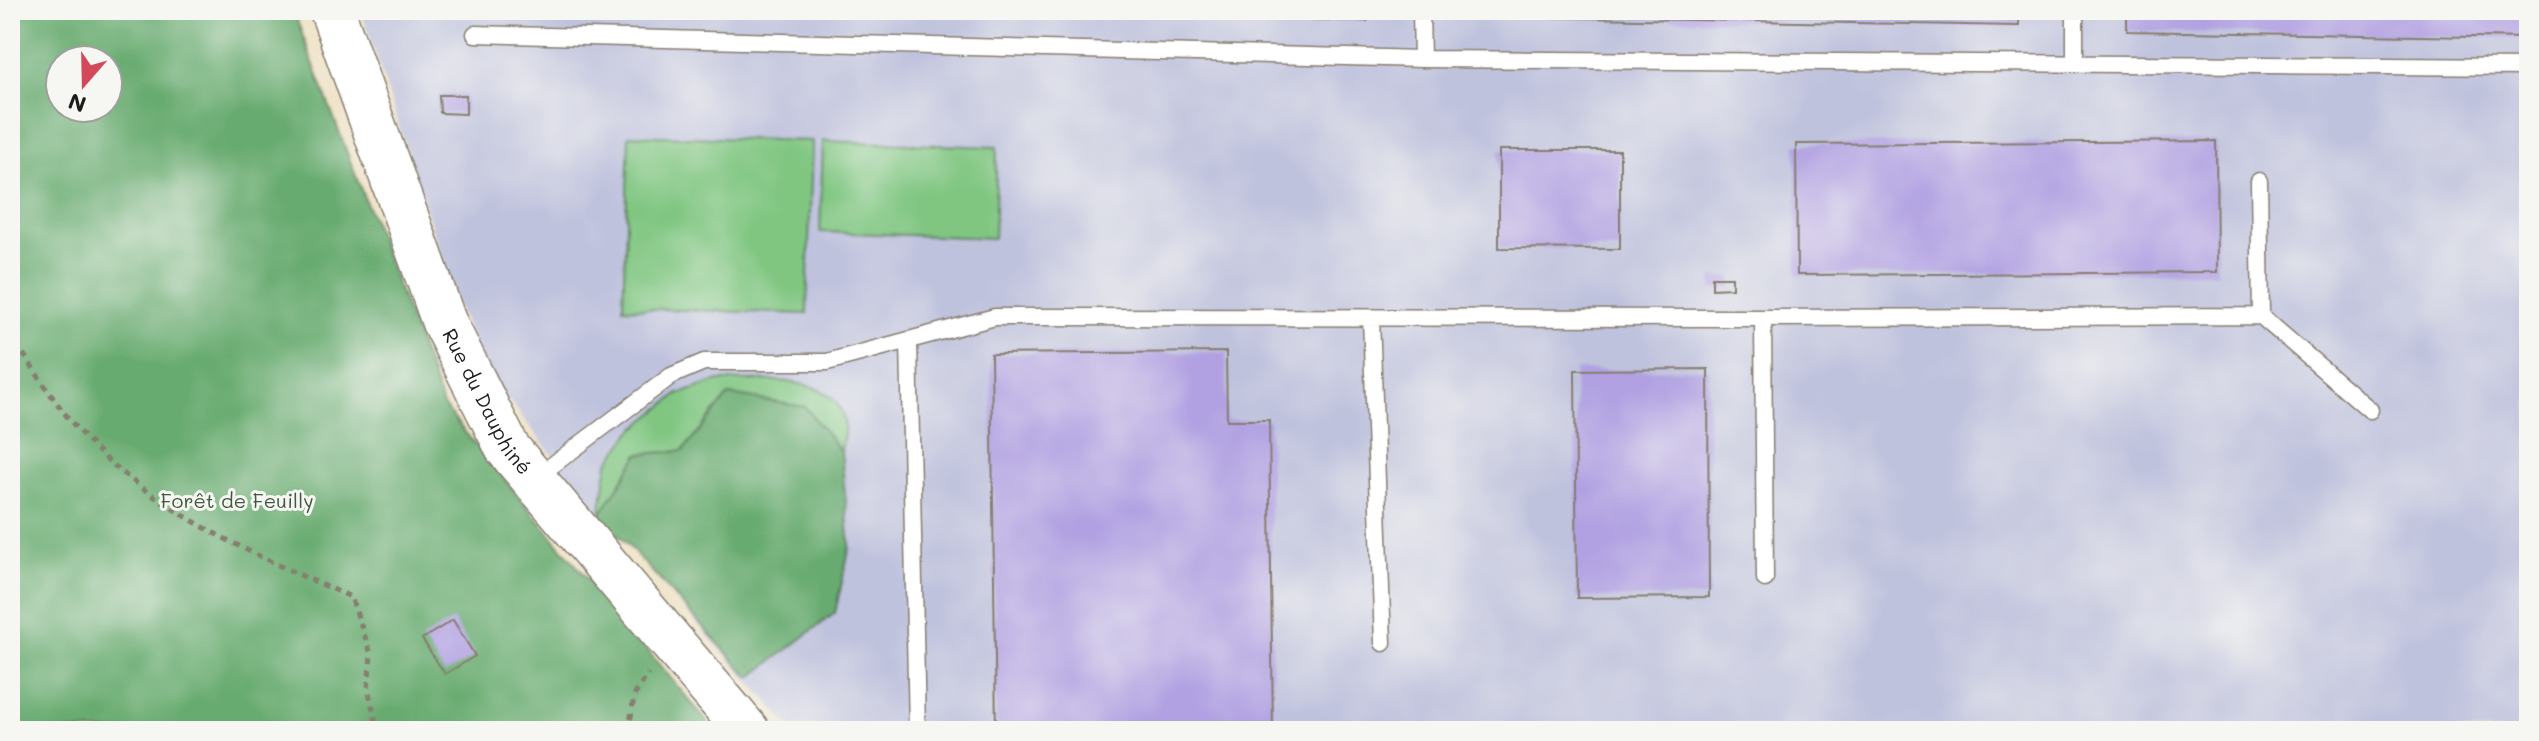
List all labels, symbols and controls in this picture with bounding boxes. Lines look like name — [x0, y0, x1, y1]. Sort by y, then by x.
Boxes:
north arrow — [44, 44, 124, 124]
text: N — [64, 87, 90, 120]
street label: Rue du Dauphiné — [437, 324, 538, 479]
park label: Forêt de Feuilly — [160, 487, 314, 513]

